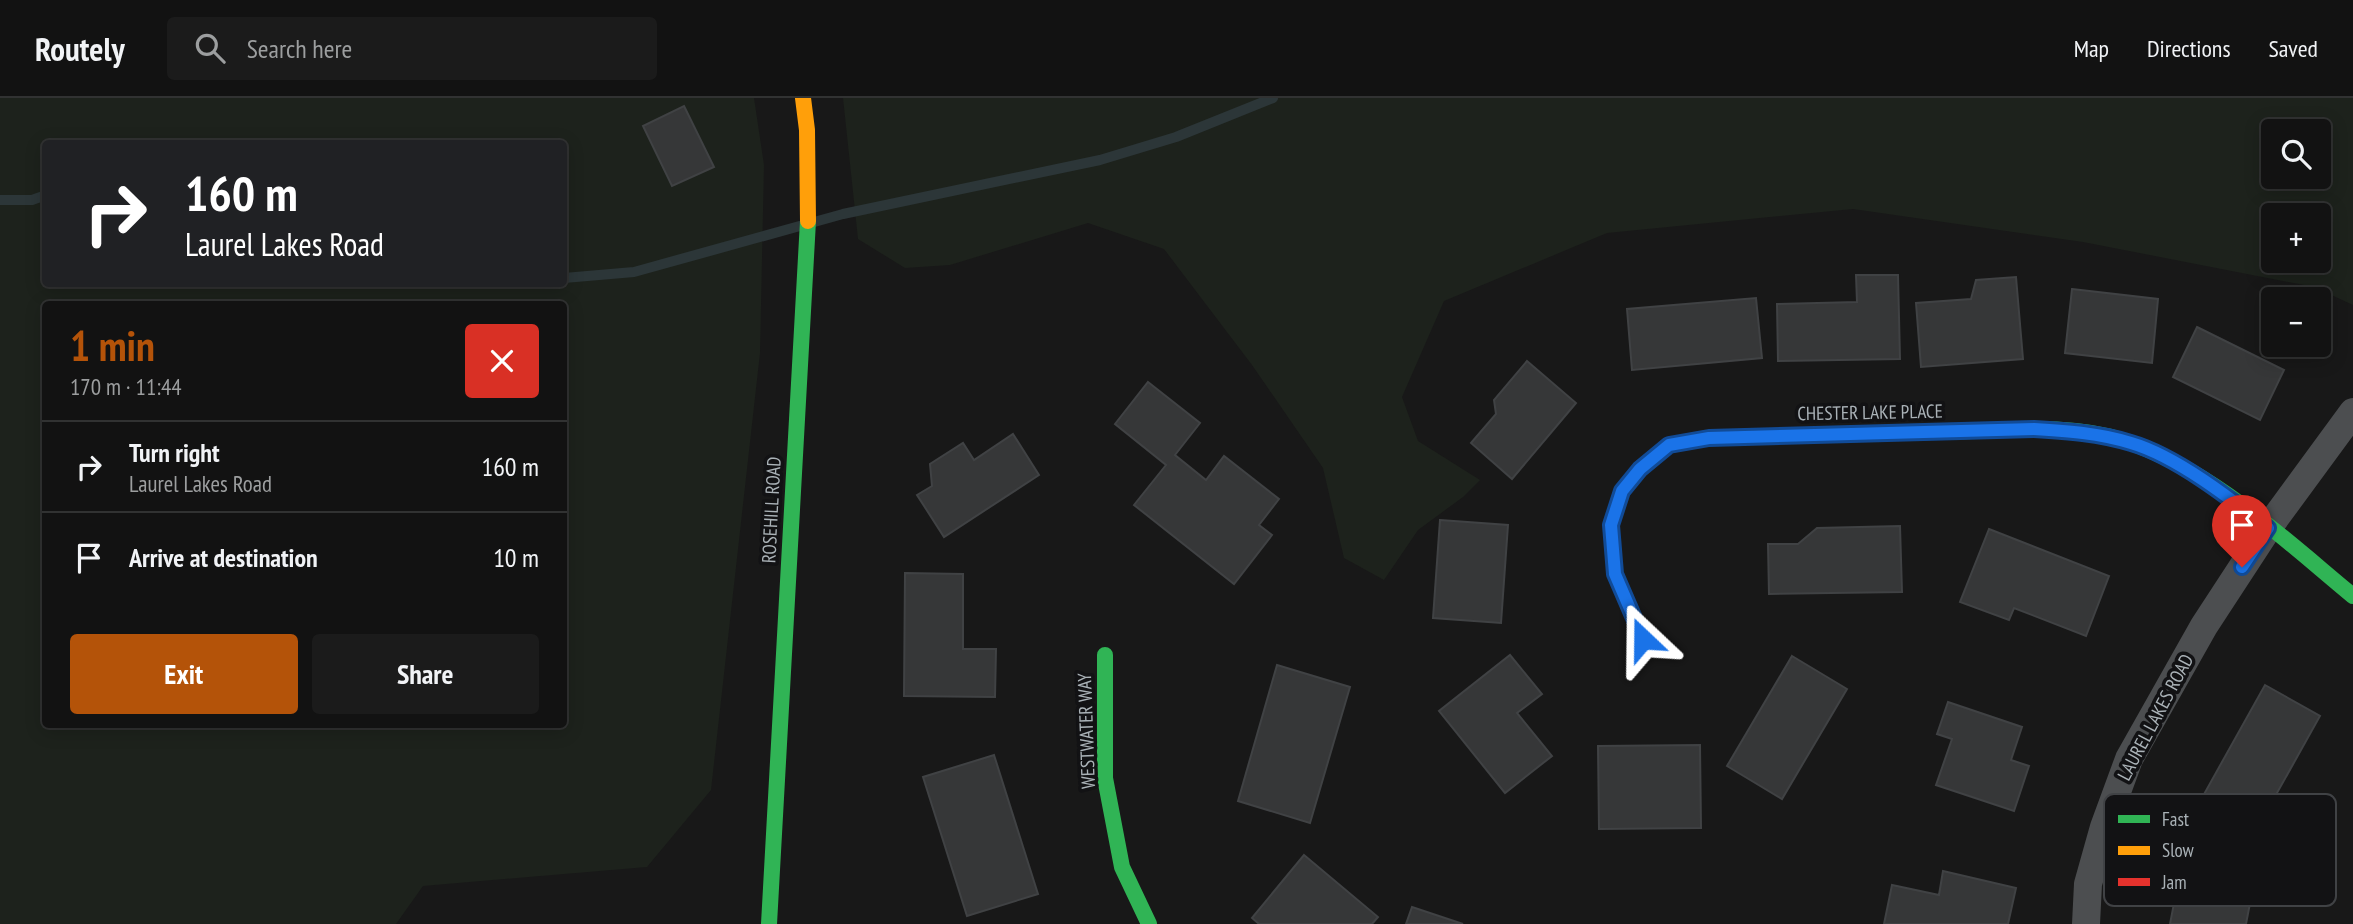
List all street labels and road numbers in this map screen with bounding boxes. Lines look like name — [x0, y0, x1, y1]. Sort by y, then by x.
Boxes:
street label: CHESTER LAKE PLACE — [1797, 399, 1943, 425]
street label: ROSEHILL ROAD — [756, 456, 786, 564]
street label: LAUREL LAKES ROAD — [2112, 650, 2198, 784]
street label: WESTWATER WAY — [1072, 672, 1100, 789]

